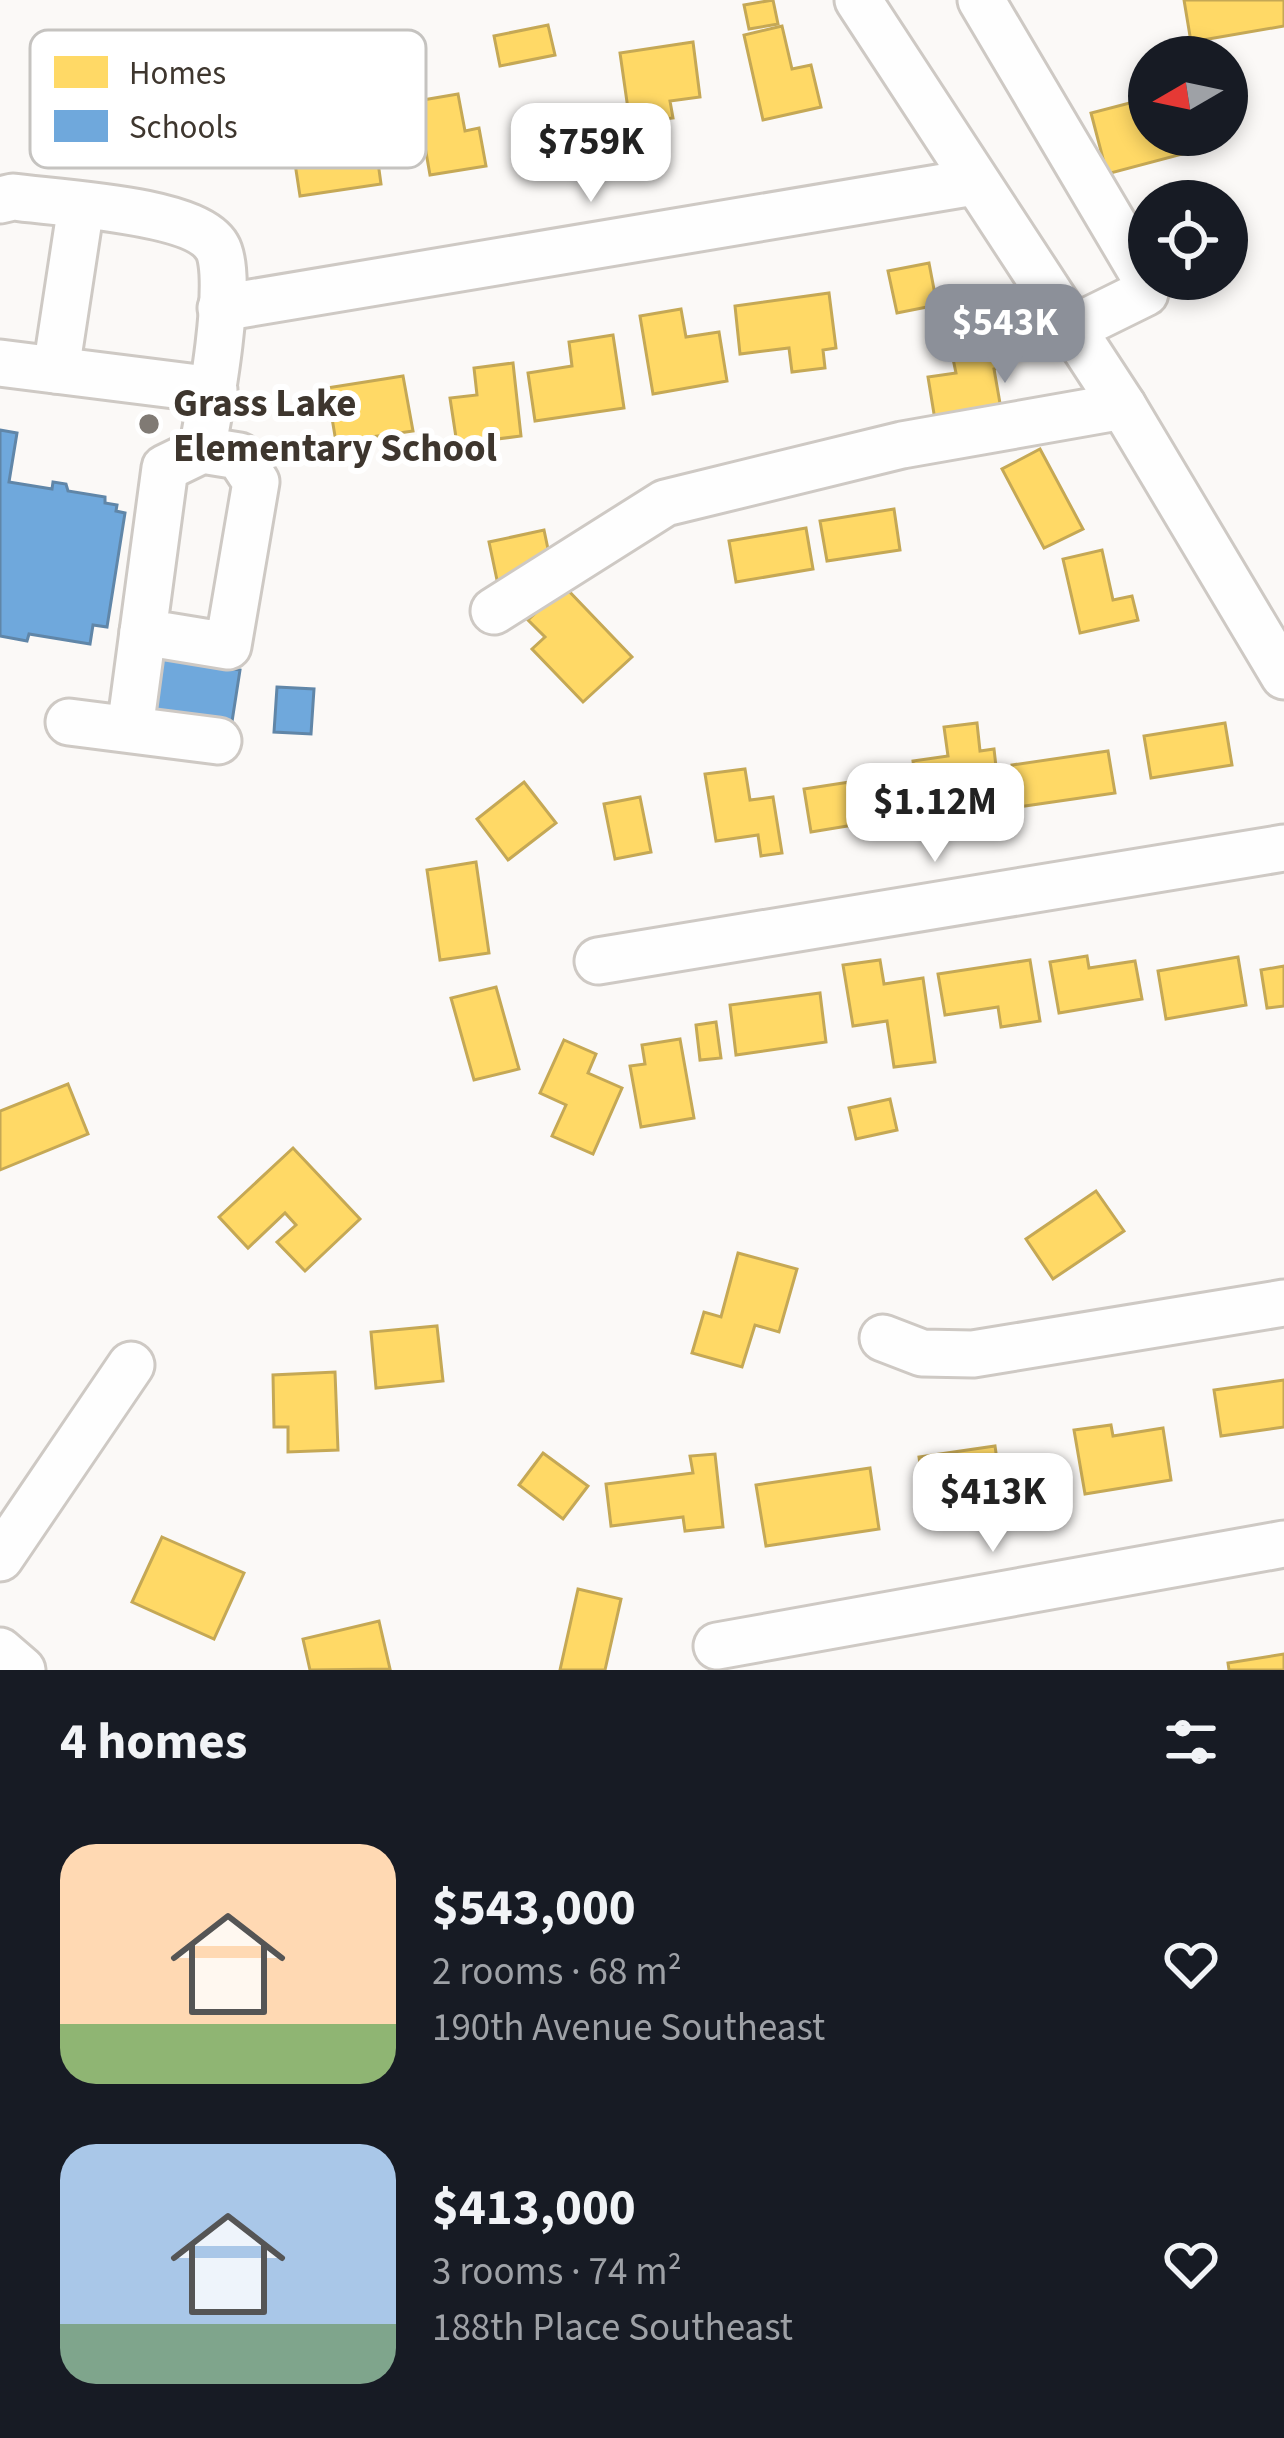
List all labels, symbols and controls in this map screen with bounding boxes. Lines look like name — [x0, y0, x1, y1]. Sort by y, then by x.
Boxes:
legend — [30, 30, 426, 168]
north arrow — [1128, 36, 1248, 156]
map controls — [1128, 36, 1248, 300]
text: Homes — [129, 50, 226, 97]
pin: $759K — [507, 103, 675, 205]
text: Schools — [129, 104, 238, 151]
text: $759K — [538, 114, 644, 170]
button: locate — [1128, 180, 1248, 300]
pin: $543K — [921, 284, 1089, 386]
text: $543K — [952, 295, 1058, 351]
place label: Grass Lake Elementary School — [173, 376, 497, 477]
marker: Grass Lake Elementary School — [136, 411, 162, 437]
pin: $1.12M — [837, 763, 1033, 865]
text: $1.12M — [873, 774, 997, 830]
pin: $413K — [909, 1453, 1077, 1555]
text: $413K — [940, 1464, 1046, 1520]
text: 4 homes — [60, 1706, 247, 1778]
icon: filters — [1158, 1709, 1224, 1775]
text: $543,000 — [432, 1872, 636, 1944]
icon: home — [156, 1892, 300, 2036]
icon: heart — [1158, 1931, 1224, 1997]
text: 2 rooms · 68 m² — [432, 1944, 682, 2000]
text: 190th Avenue Southeast — [432, 2000, 825, 2056]
text: $413,000 — [432, 2172, 636, 2244]
icon: home — [156, 2192, 300, 2336]
icon: heart — [1158, 2231, 1224, 2297]
text: 3 rooms · 74 m² — [432, 2244, 682, 2300]
text: 188th Place Southeast — [432, 2300, 793, 2356]

